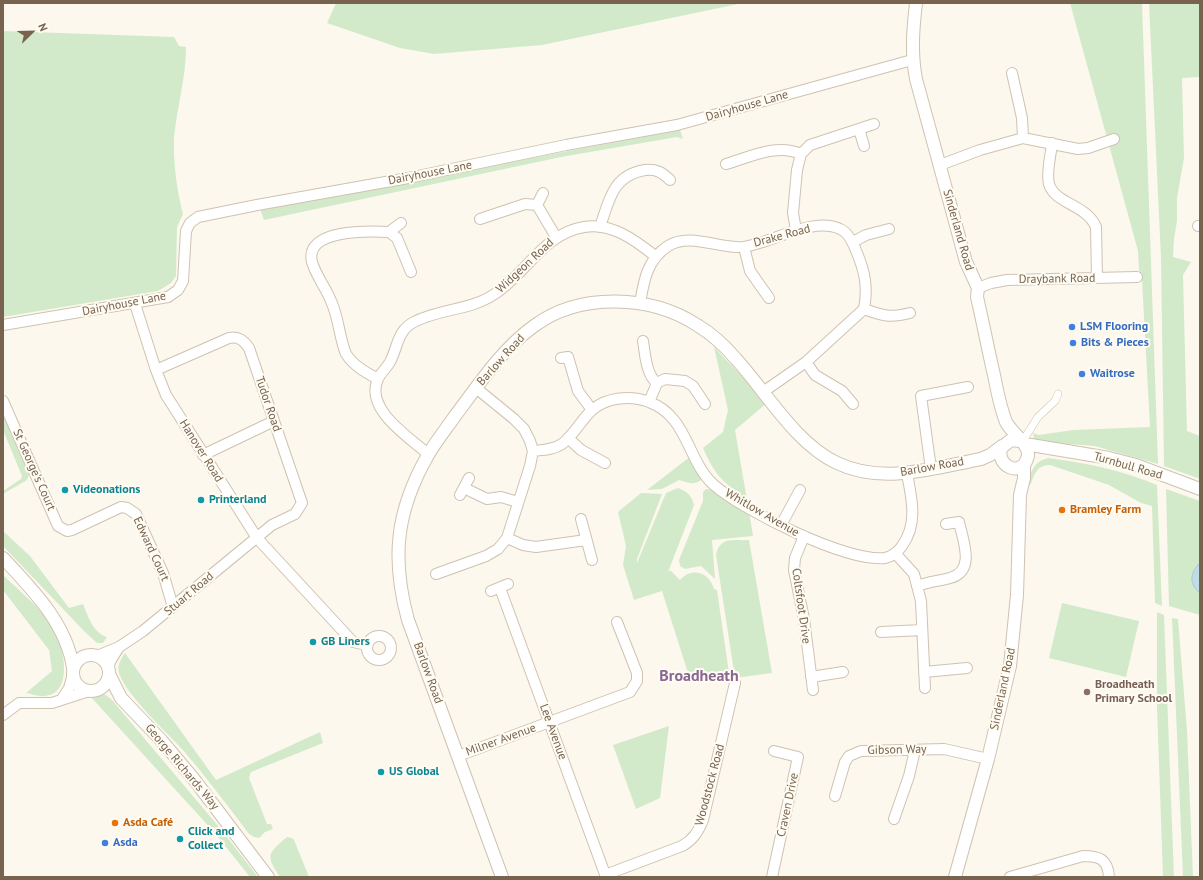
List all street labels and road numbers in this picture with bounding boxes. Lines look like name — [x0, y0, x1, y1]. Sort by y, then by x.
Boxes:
street label: Dairyhouse Lane — [704, 87, 790, 125]
street label: Dairyhouse Lane — [387, 158, 473, 188]
street label: Sinderland Road — [940, 188, 976, 272]
street label: Drake Road — [752, 222, 812, 250]
street label: Widgeon Road — [493, 236, 557, 296]
street label: Draybank Road — [1018, 271, 1096, 287]
street label: Dairyhouse Lane — [81, 289, 167, 319]
street label: Barlow Road — [474, 331, 528, 389]
street label: Tudor Road — [252, 374, 284, 434]
street label: Hanover Road — [176, 417, 226, 485]
street label: St George's Court — [10, 427, 58, 513]
street label: Turnbull Road — [1092, 449, 1164, 483]
street label: Barlow Road — [899, 454, 965, 480]
street label: Whitlow Avenue — [722, 486, 802, 540]
street label: Edward Court — [130, 515, 172, 583]
street label: Coltsfoot Drive — [789, 567, 813, 645]
street label: Stuart Road — [161, 569, 217, 619]
street label: Barlow Road — [410, 640, 446, 706]
street label: Sinderland Road — [987, 646, 1019, 732]
street label: Lee Avenue — [536, 702, 570, 762]
street label: George Richards Way — [142, 721, 222, 813]
street label: Milner Avenue — [464, 721, 538, 759]
street label: Gibson Way — [867, 742, 927, 758]
street label: Woodstock Road — [692, 743, 728, 827]
street label: Craven Drive — [774, 772, 802, 838]

